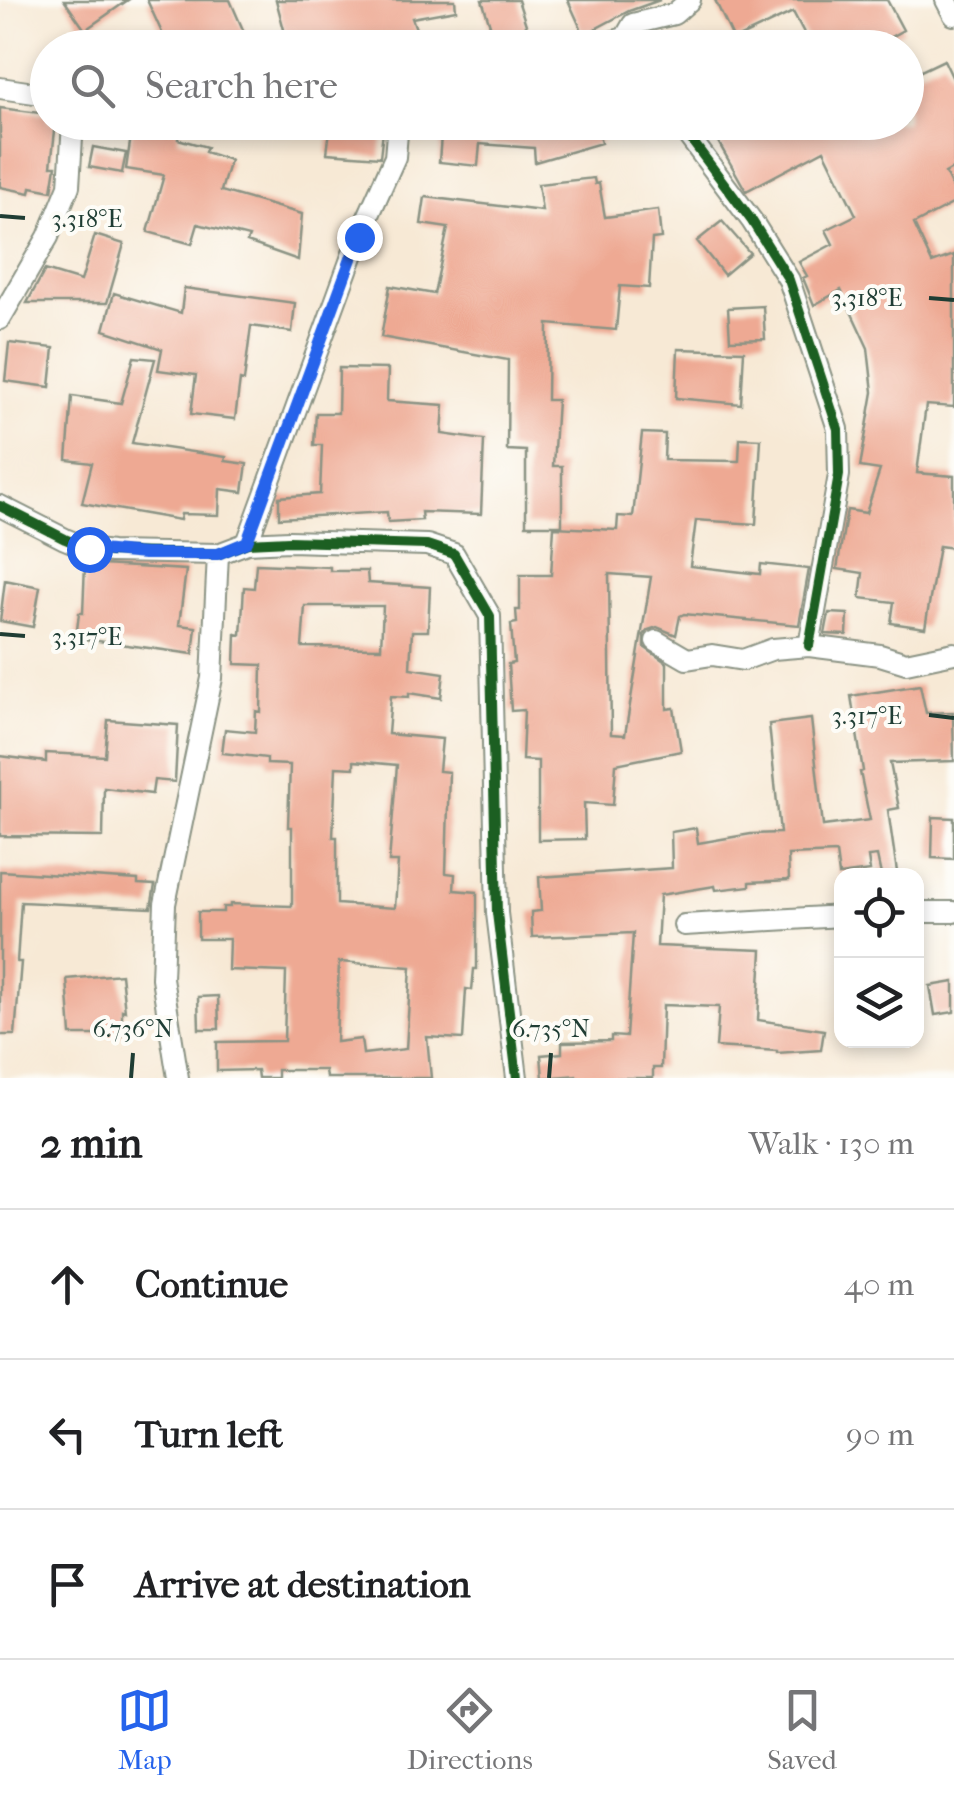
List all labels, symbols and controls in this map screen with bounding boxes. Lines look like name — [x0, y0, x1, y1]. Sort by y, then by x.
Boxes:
search box — [30, 30, 924, 140]
icon: search — [65, 58, 120, 113]
text: Search here — [145, 63, 338, 108]
text: 3.318°E — [51, 204, 123, 233]
route end — [337, 215, 383, 261]
text: 3.318°E — [831, 283, 903, 312]
route start — [67, 527, 113, 573]
text: 3.317°E — [52, 622, 122, 651]
text: 3.317°E — [832, 701, 902, 730]
map controls — [834, 868, 924, 1048]
button: locate — [834, 868, 924, 958]
button: layers — [834, 958, 924, 1048]
text: 6.736°N — [93, 1014, 173, 1043]
text: 6.735°N — [512, 1014, 590, 1043]
text: 2 min — [40, 1119, 142, 1168]
text: Walk · 130 m — [749, 1125, 914, 1162]
icon: ahead — [40, 1257, 95, 1312]
text: Continue — [135, 1262, 288, 1307]
text: 40 m — [844, 1266, 914, 1303]
icon: left — [40, 1407, 95, 1462]
text: Turn left — [135, 1412, 283, 1457]
text: 90 m — [846, 1416, 914, 1453]
icon: arrive — [40, 1557, 95, 1612]
text: Arrive at destination — [135, 1562, 471, 1607]
tab: Map — [117, 1683, 172, 1776]
tab: Directions — [407, 1683, 533, 1776]
tab: Saved — [767, 1683, 837, 1776]

